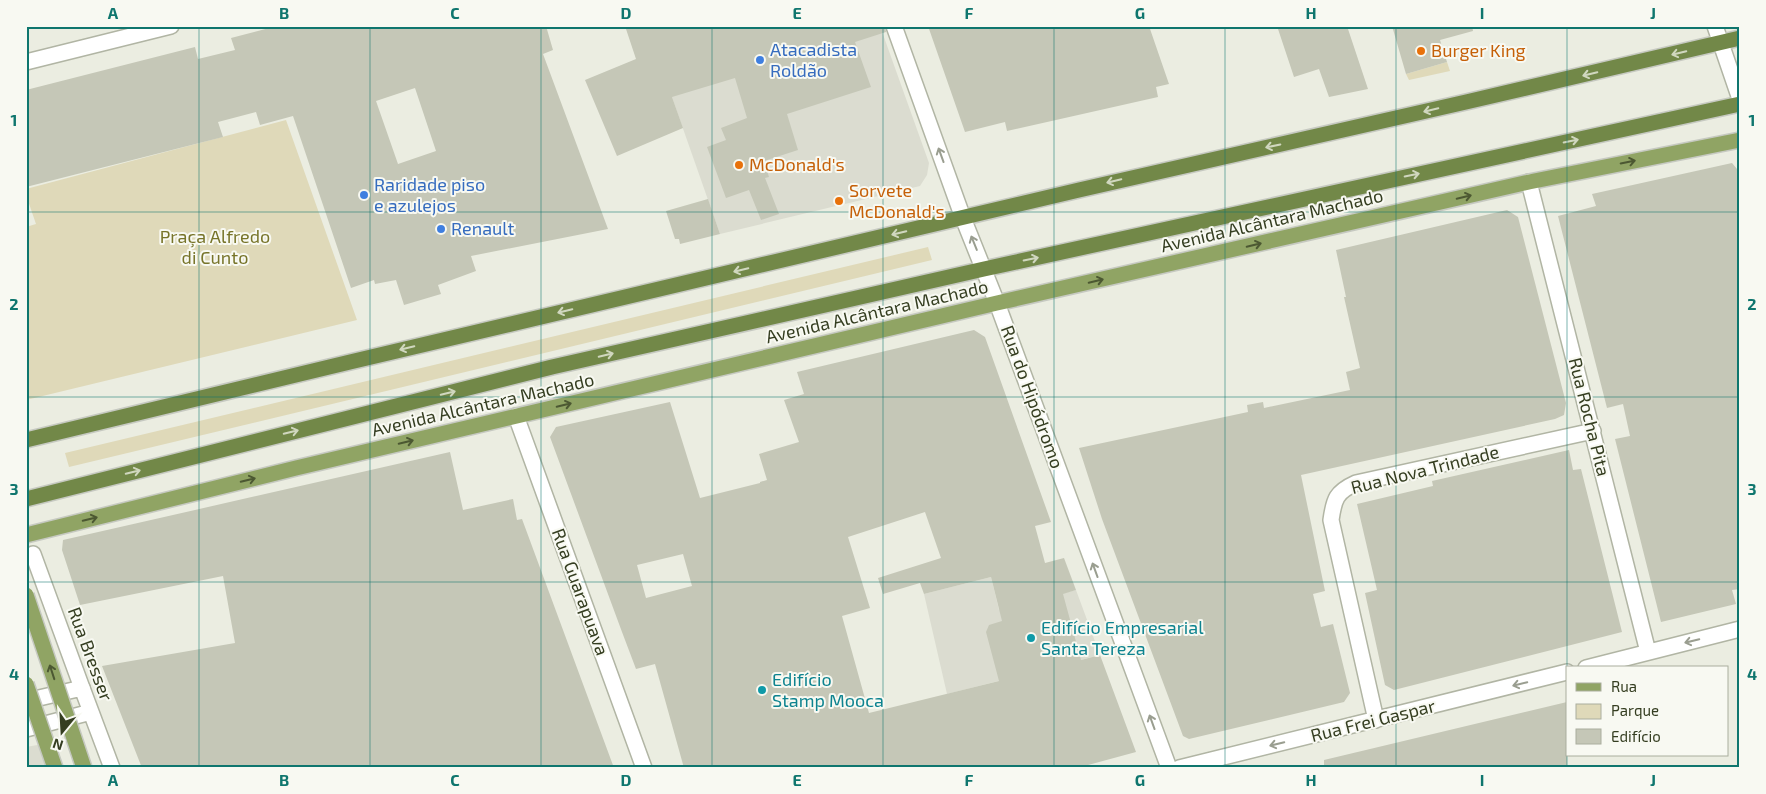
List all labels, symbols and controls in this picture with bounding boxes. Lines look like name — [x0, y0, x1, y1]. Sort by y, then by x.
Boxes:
text: A — [108, 3, 119, 22]
text: B — [279, 3, 289, 22]
text: C — [450, 3, 460, 22]
text: D — [621, 3, 632, 22]
text: E — [792, 3, 802, 22]
text: F — [965, 3, 974, 22]
text: G — [1135, 3, 1145, 22]
text: H — [1305, 3, 1317, 22]
text: I — [1480, 3, 1484, 22]
text: J — [1650, 3, 1656, 22]
place label: Atacadista Roldão — [770, 38, 857, 81]
place label: Burger King — [1431, 39, 1526, 61]
marker: Burger King — [1415, 45, 1427, 57]
one-way arrow — [1672, 49, 1688, 58]
marker: Atacadista Roldão — [754, 54, 766, 66]
one-way arrow — [1582, 70, 1598, 79]
one-way arrow — [1424, 106, 1440, 115]
text: 1 — [11, 110, 17, 129]
text: 1 — [1749, 110, 1755, 129]
one-way arrow — [1563, 135, 1579, 145]
one-way arrow — [1265, 142, 1281, 151]
one-way arrow — [936, 148, 945, 164]
place label: McDonald's — [749, 153, 845, 175]
one-way arrow — [1620, 157, 1636, 166]
marker: McDonald's — [733, 159, 745, 171]
one-way arrow — [1404, 170, 1420, 179]
place label: Raridade piso e azulejos — [374, 173, 485, 216]
one-way arrow — [1107, 177, 1123, 187]
place label: Sorvete McDonald's — [849, 179, 945, 222]
street label: Avenida Alcântara Machado — [1158, 184, 1385, 256]
marker: Raridade piso e azulejos — [358, 189, 370, 201]
one-way arrow — [1455, 192, 1471, 201]
marker: Sorvete McDonald's — [833, 195, 845, 207]
place label: Renault — [451, 217, 515, 239]
marker: Renault — [435, 223, 447, 235]
park label: Praça Alfredo di Cunto — [160, 225, 270, 268]
one-way arrow — [891, 229, 907, 238]
one-way arrow — [968, 236, 977, 251]
one-way arrow — [1246, 240, 1262, 249]
one-way arrow — [1023, 254, 1039, 263]
one-way arrow — [733, 266, 749, 275]
street label: Avenida Alcântara Machado — [763, 275, 990, 347]
one-way arrow — [1087, 276, 1103, 285]
text: 2 — [9, 294, 19, 313]
text: 2 — [1747, 294, 1757, 313]
one-way arrow — [558, 307, 574, 316]
street label: Rua do Hipódromo — [997, 322, 1069, 471]
one-way arrow — [400, 344, 416, 353]
one-way arrow — [598, 350, 614, 359]
street label: Rua Rocha Pita — [1565, 355, 1615, 478]
street label: Avenida Alcântara Machado — [369, 368, 596, 440]
one-way arrow — [440, 387, 456, 397]
one-way arrow — [556, 400, 572, 409]
one-way arrow — [282, 427, 298, 436]
one-way arrow — [398, 437, 414, 446]
street label: Rua Nova Trindade — [1348, 440, 1501, 498]
one-way arrow — [125, 467, 141, 476]
one-way arrow — [240, 475, 256, 484]
text: 3 — [9, 479, 19, 498]
text: 3 — [1747, 479, 1757, 498]
one-way arrow — [82, 514, 98, 523]
street label: Rua Guarapuava — [548, 525, 614, 658]
one-way arrow — [1090, 562, 1099, 578]
street label: Rua Bresser — [64, 604, 118, 704]
place label: Edifício Empresarial Santa Tereza — [1041, 616, 1204, 659]
marker: Edifício Empresarial Santa Tereza — [1025, 632, 1037, 644]
one-way arrow — [1685, 637, 1701, 646]
text: 4 — [9, 664, 19, 683]
one-way arrow — [47, 664, 56, 680]
text: 4 — [1747, 664, 1757, 683]
legend — [1566, 666, 1728, 756]
place label: Edifício Stamp Mooca — [772, 668, 884, 711]
text: Rua — [1611, 677, 1637, 695]
one-way arrow — [1512, 680, 1528, 689]
marker: Edifício Stamp Mooca — [756, 684, 768, 696]
street label: Rua Frei Gaspar — [1308, 694, 1437, 746]
text: Parque — [1611, 701, 1659, 719]
north arrow — [38, 706, 88, 756]
one-way arrow — [1147, 715, 1156, 730]
text: Edifício — [1611, 727, 1661, 745]
text: N — [50, 735, 65, 754]
one-way arrow — [1270, 740, 1286, 749]
text: A — [108, 770, 119, 789]
text: B — [279, 770, 289, 789]
text: C — [450, 770, 460, 789]
text: D — [621, 770, 632, 789]
text: E — [792, 770, 802, 789]
text: F — [965, 770, 974, 789]
text: G — [1135, 770, 1145, 789]
text: H — [1305, 770, 1317, 789]
text: I — [1480, 770, 1484, 789]
text: J — [1650, 770, 1656, 789]

